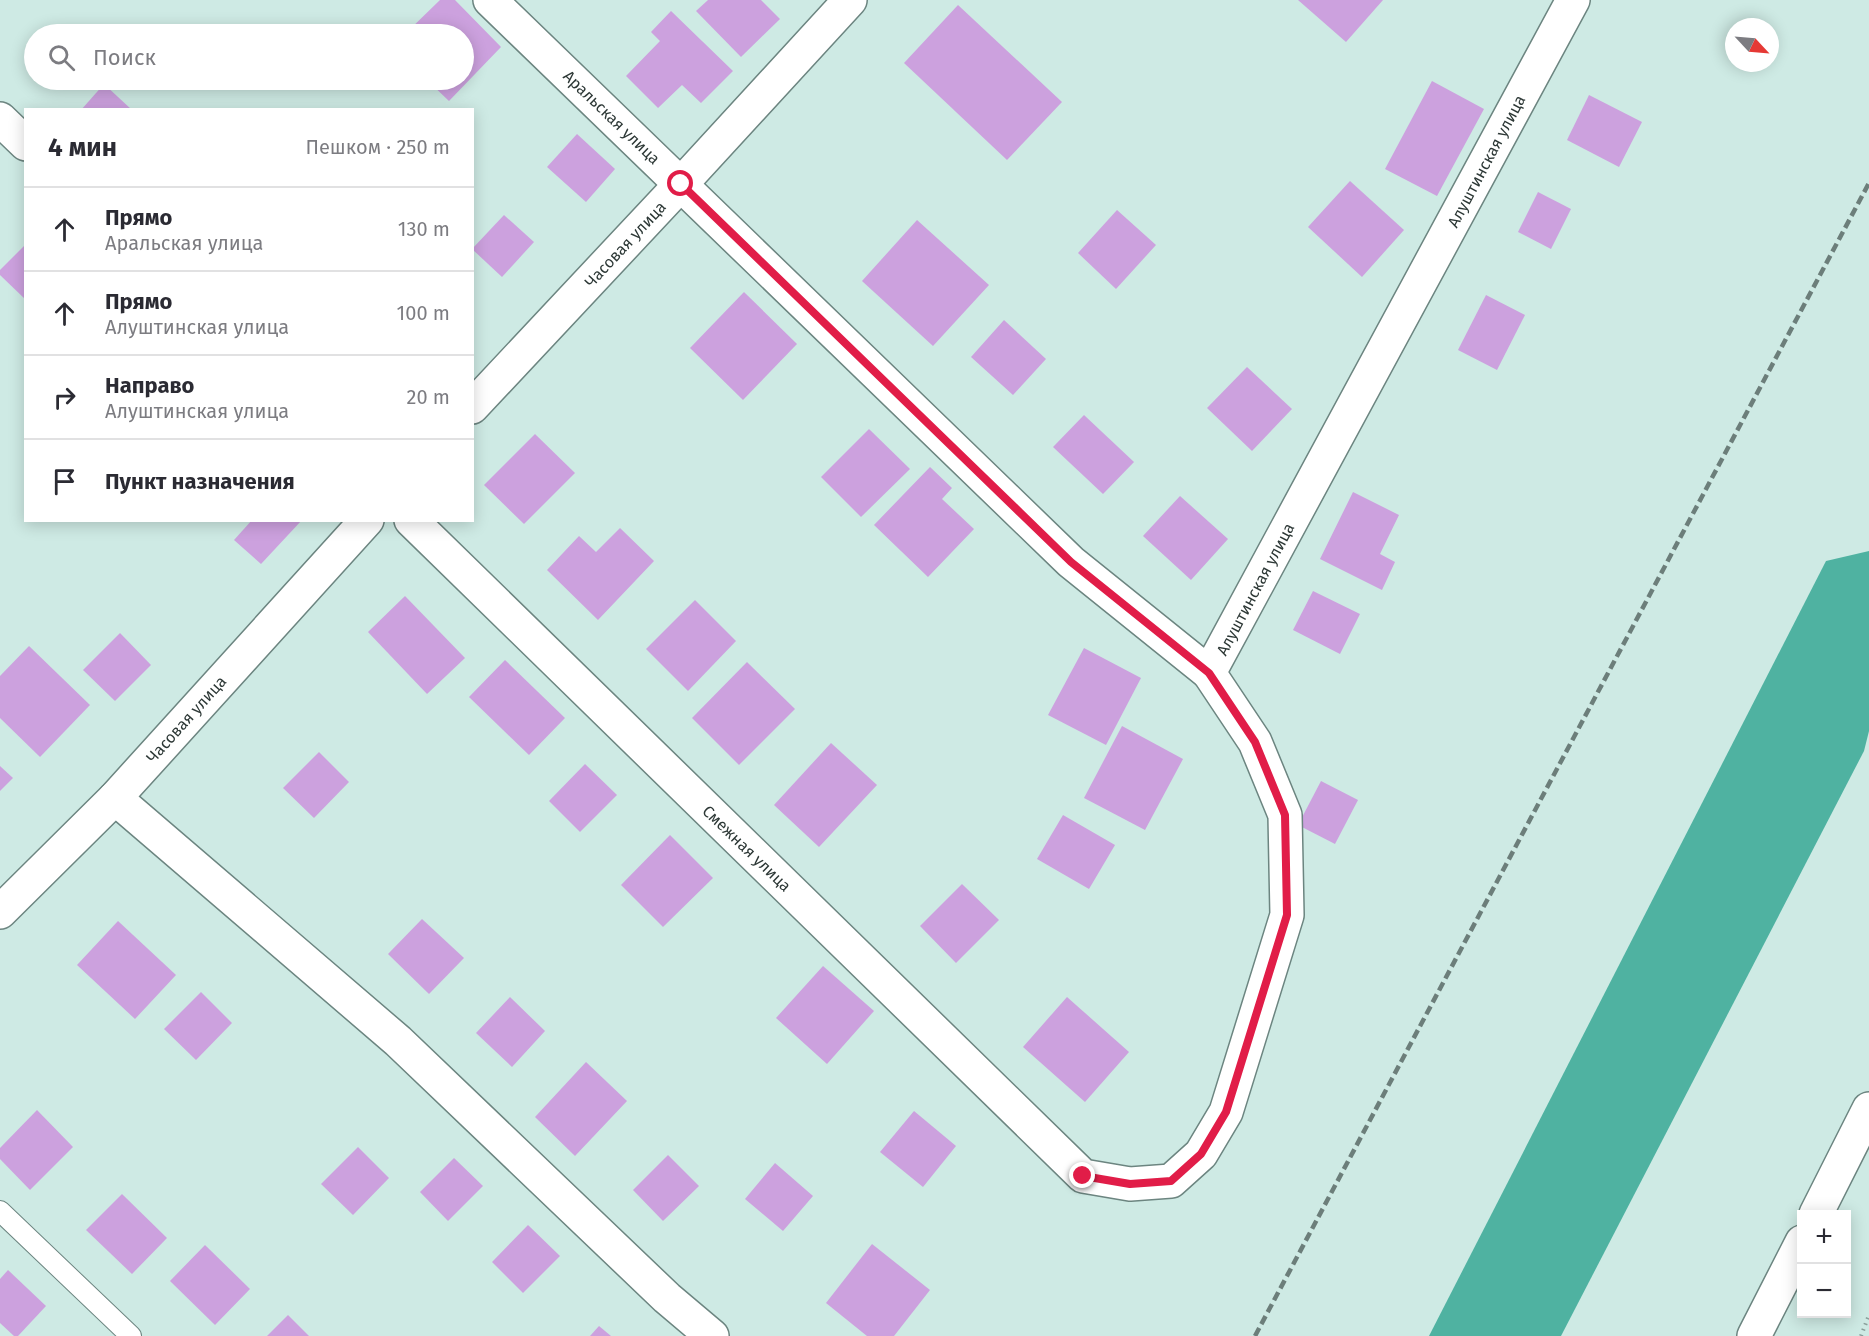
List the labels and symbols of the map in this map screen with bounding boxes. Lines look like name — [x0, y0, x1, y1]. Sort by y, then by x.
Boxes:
north arrow — [1725, 18, 1779, 72]
street label: Аральская улица — [559, 67, 664, 168]
street label: Алуштинская улица — [1443, 92, 1529, 231]
route start — [667, 170, 693, 196]
street label: Часовая улица — [581, 198, 670, 291]
street label: Алуштинская улица — [1212, 520, 1298, 659]
street label: Часовая улица — [142, 672, 230, 767]
street label: Смежная улица — [698, 801, 795, 895]
route end — [1069, 1162, 1095, 1188]

